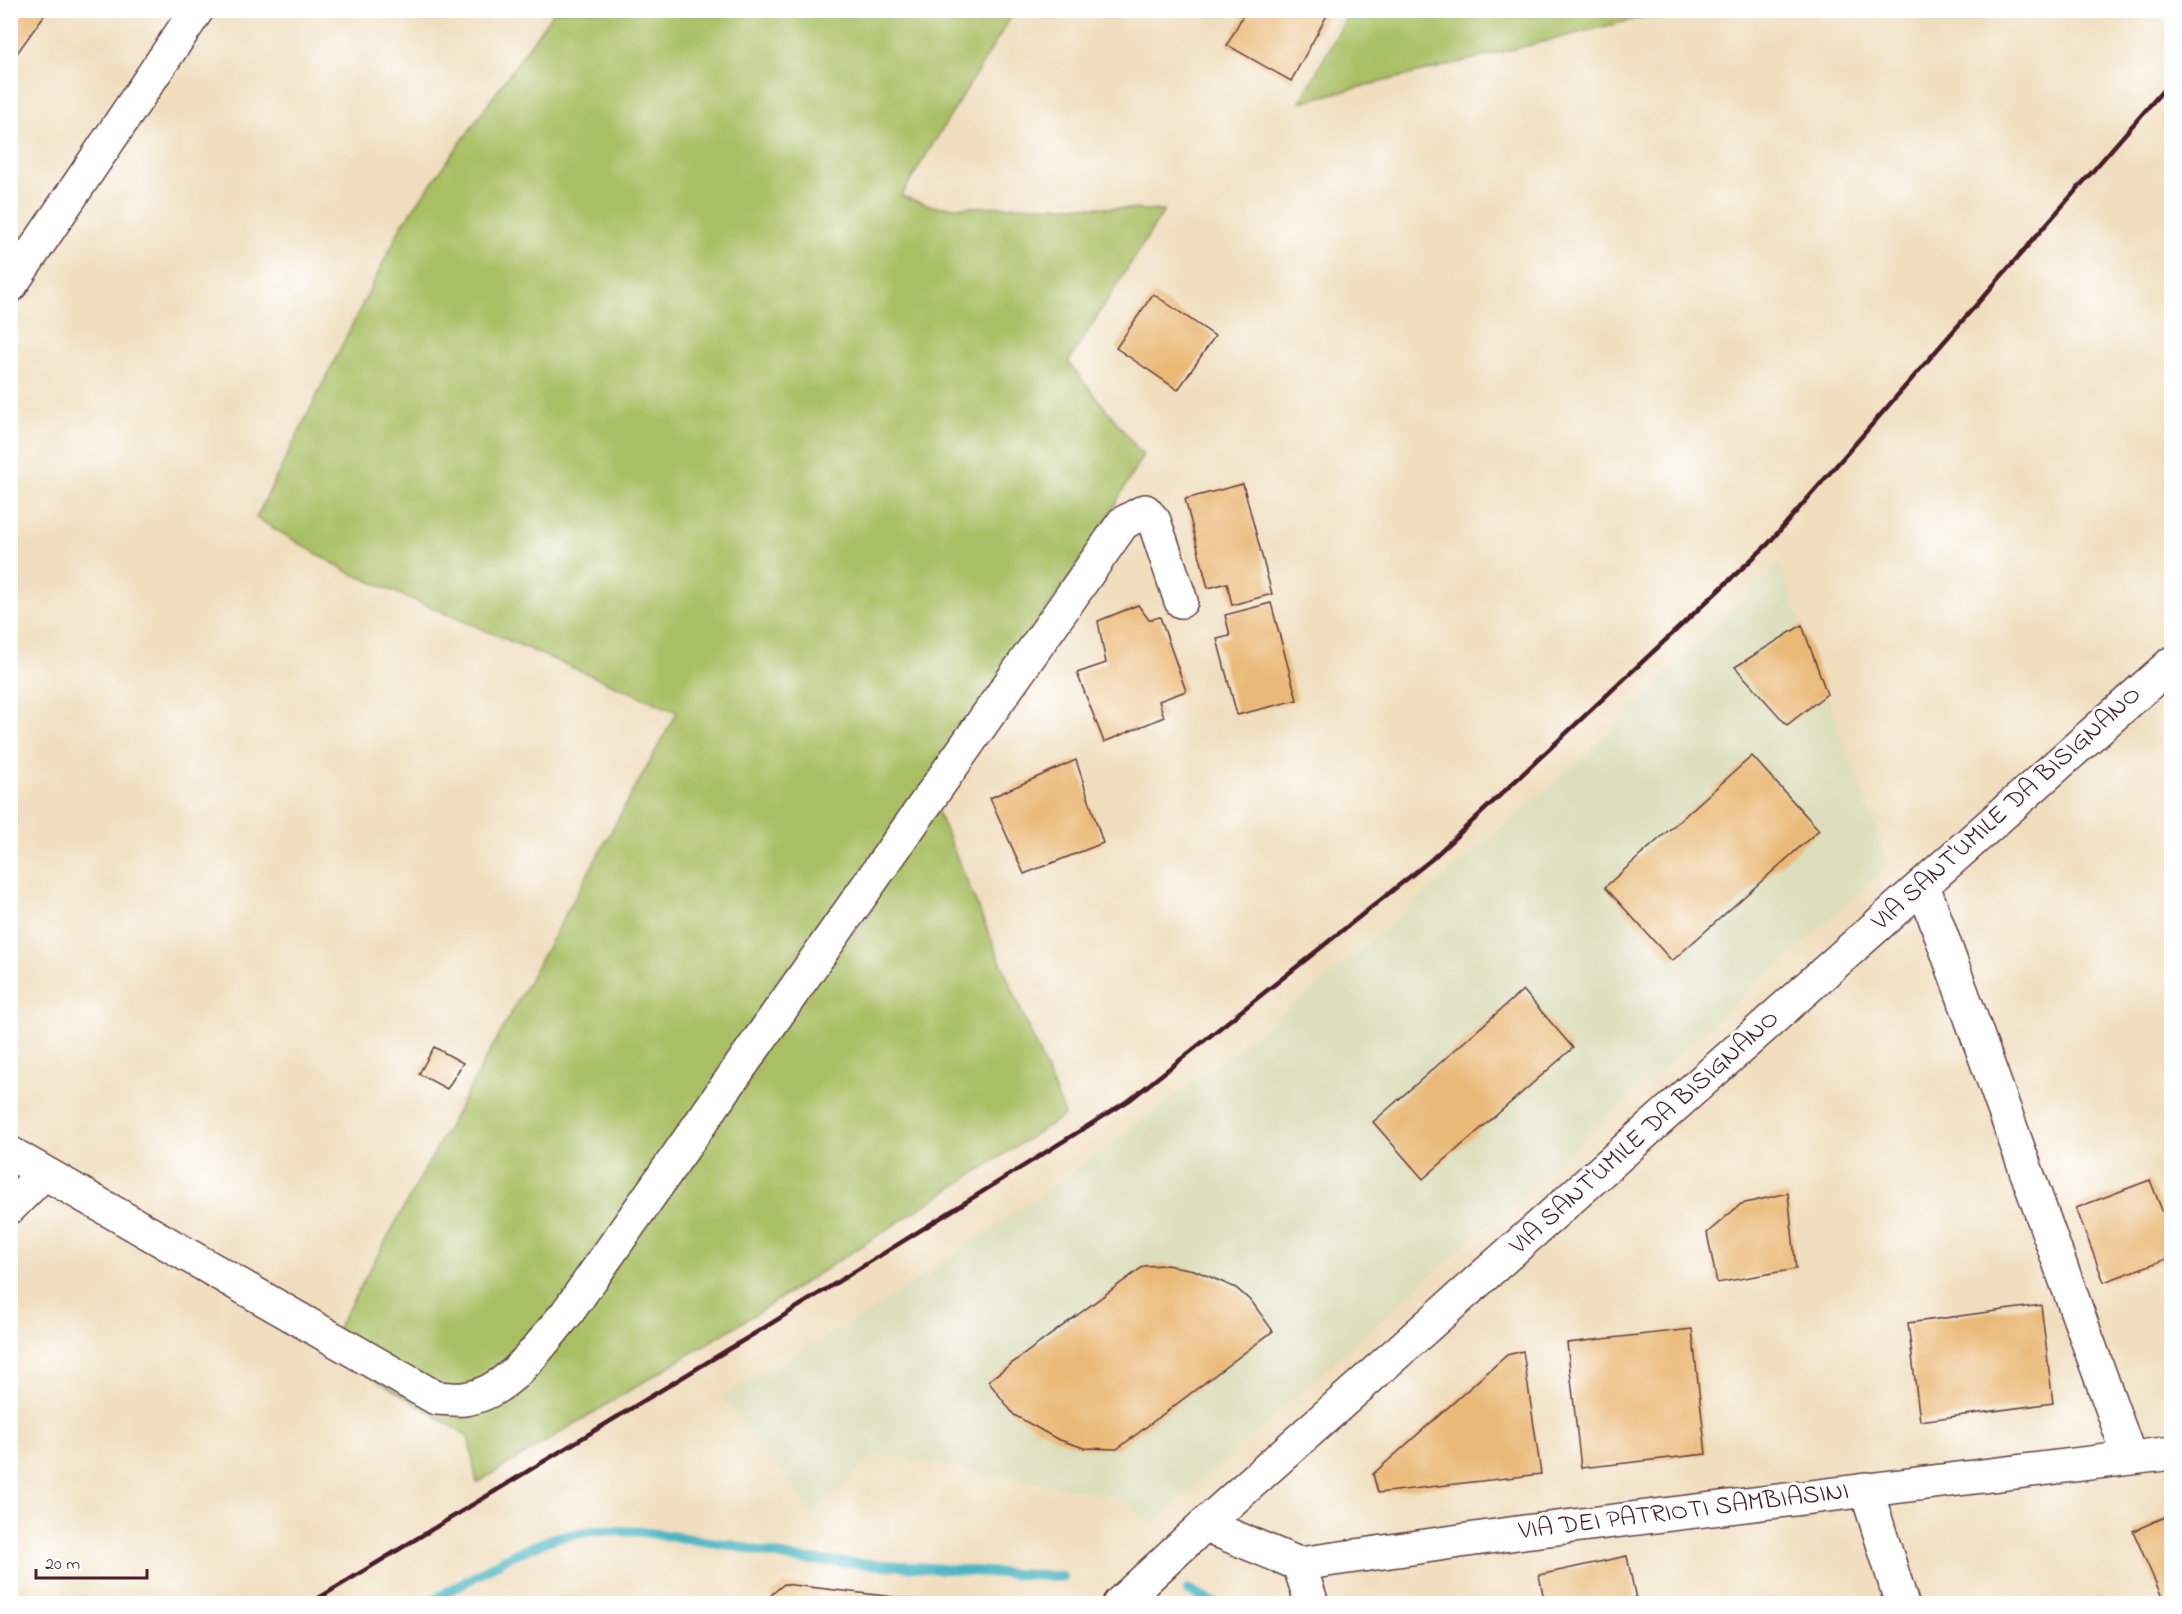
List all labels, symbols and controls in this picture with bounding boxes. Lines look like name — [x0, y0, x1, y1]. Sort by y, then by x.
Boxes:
street label: VIA SANT'UMILE DA BISIGNANO — [1863, 677, 2150, 941]
street label: VIA SANT'UMILE DA BISIGNANO — [1501, 1001, 1788, 1265]
street label: VIA DEI PATRIOTI SAMBIASINI — [1516, 1473, 1851, 1551]
scale bar — [36, 1542, 147, 1580]
text: 20 m — [45, 1552, 80, 1578]

